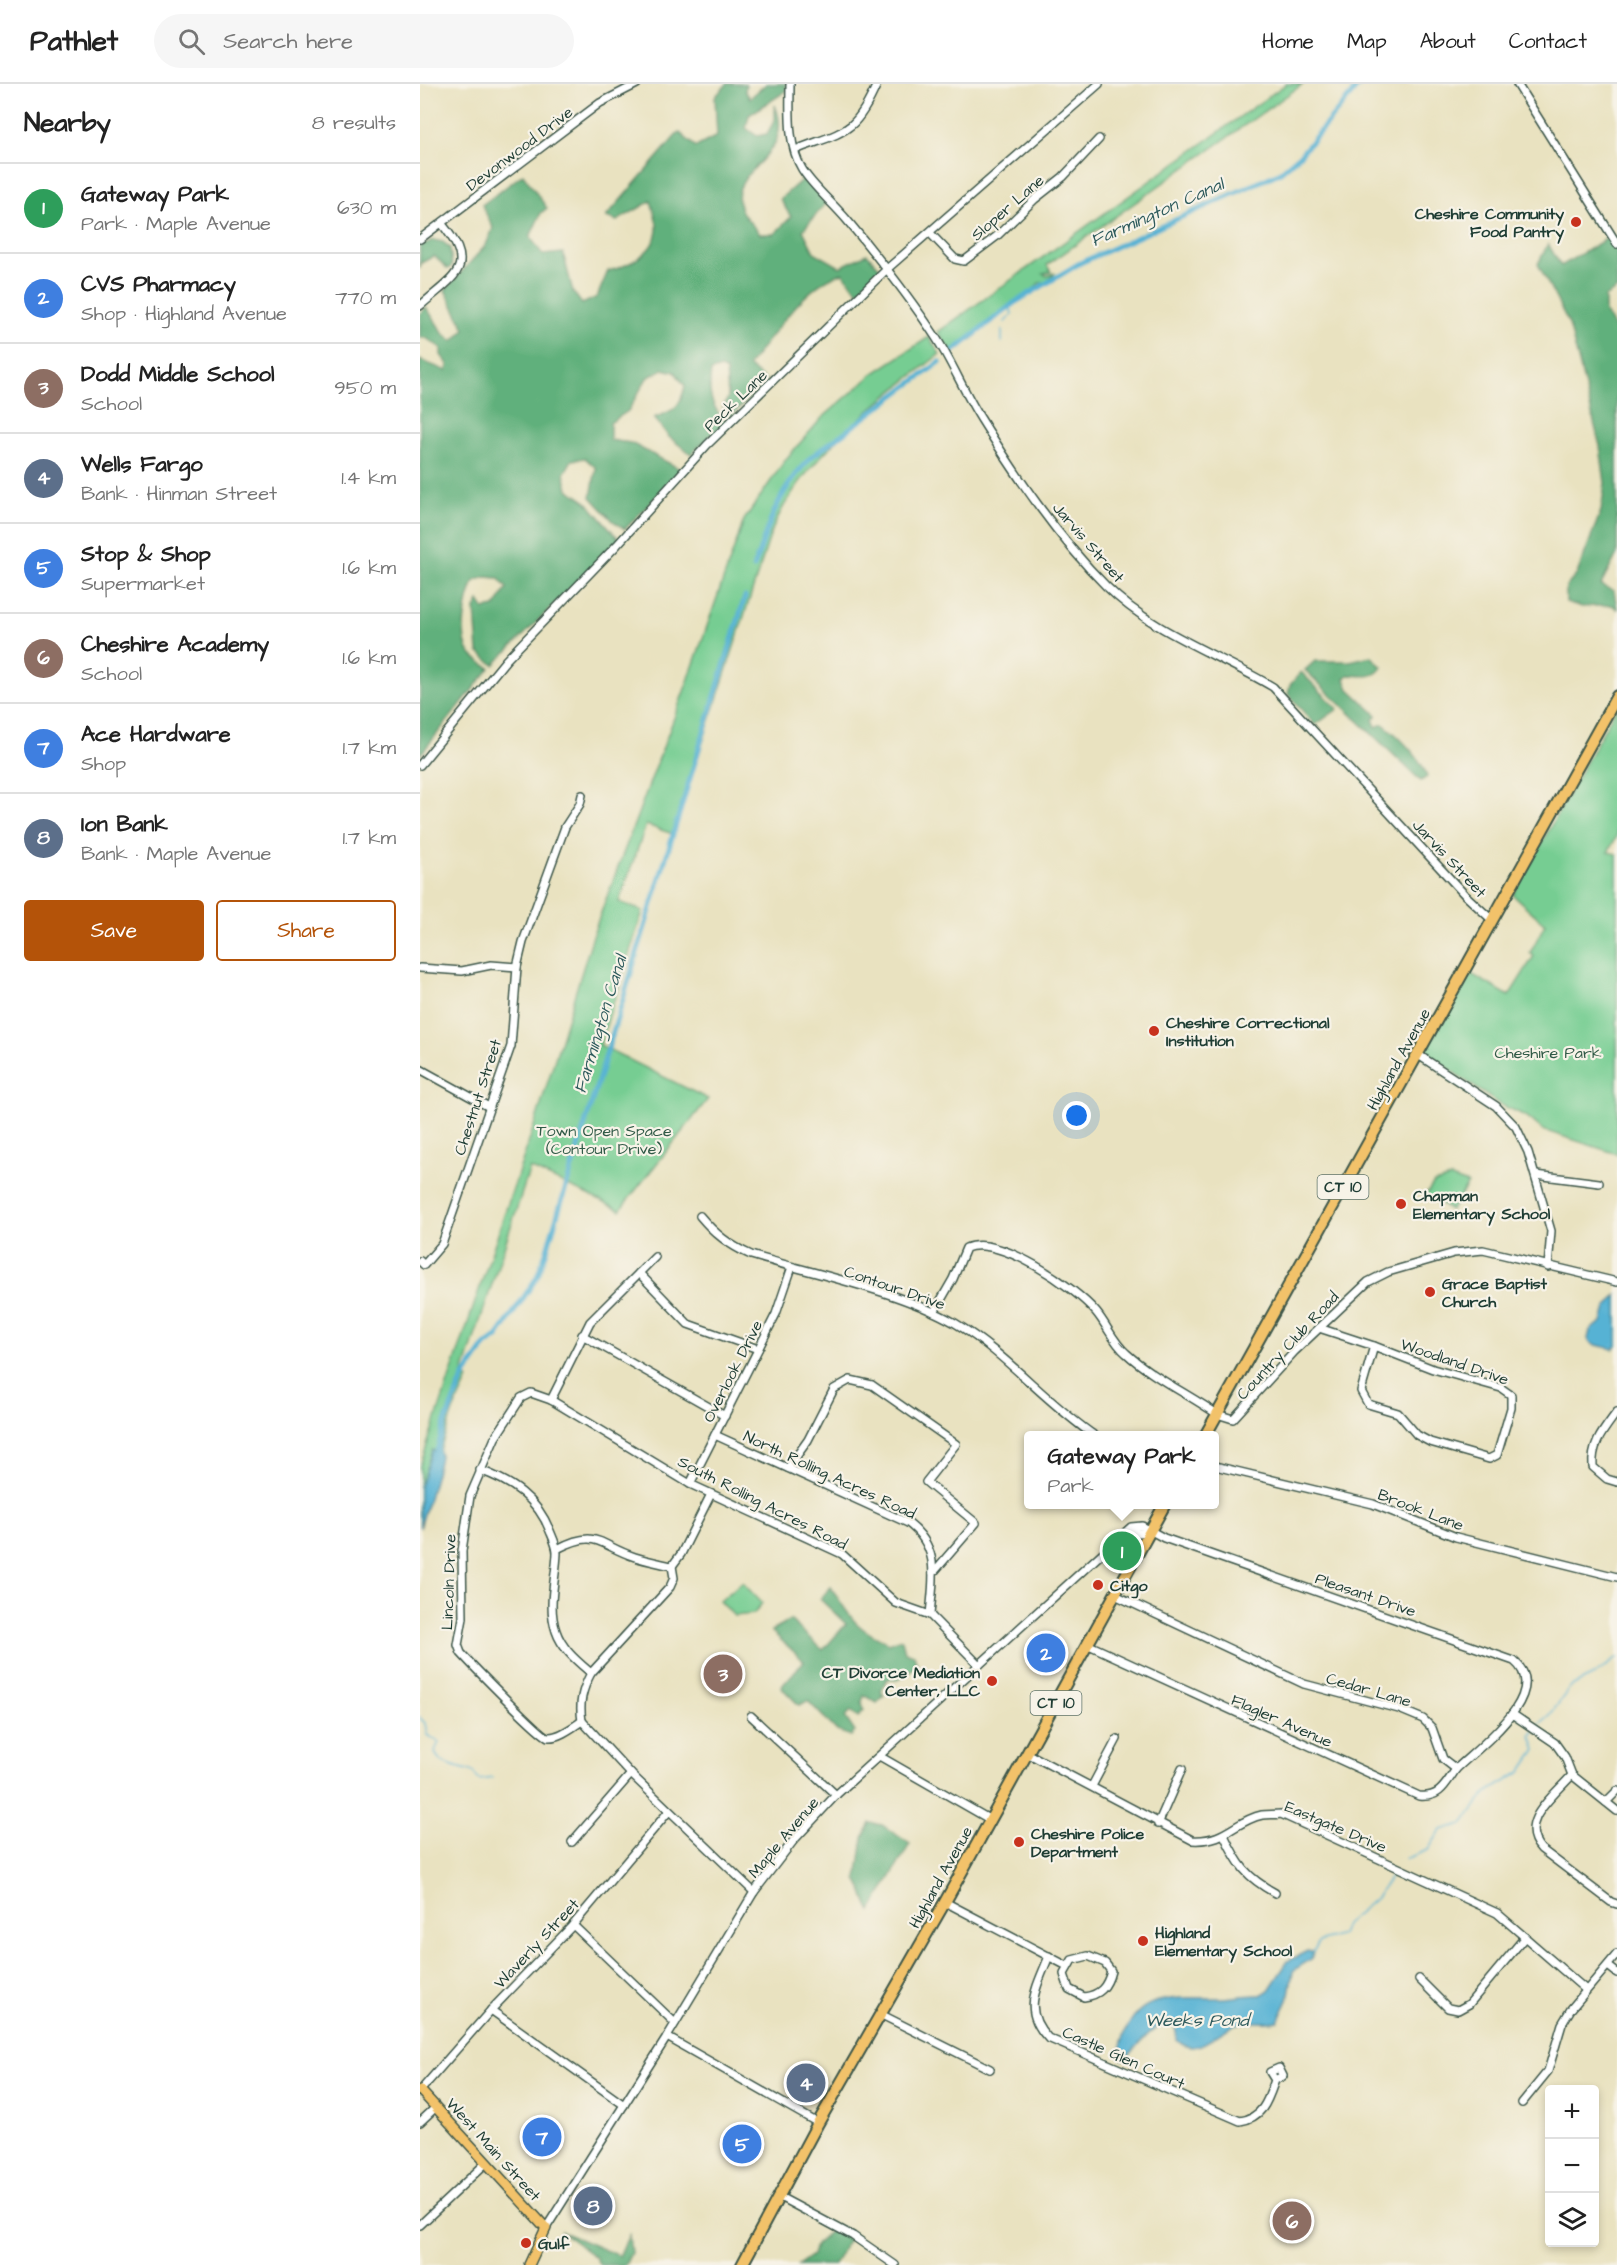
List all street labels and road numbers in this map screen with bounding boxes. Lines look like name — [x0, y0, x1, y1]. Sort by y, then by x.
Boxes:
street label: Devonwood Drive — [462, 101, 578, 196]
street label: Sloper Lane — [966, 170, 1049, 246]
street label: Peck Lane — [699, 364, 773, 437]
street label: Jarvis Street — [1047, 498, 1130, 588]
street label: Jarvis Street — [1407, 815, 1492, 903]
street label: Highland Avenue — [1362, 1004, 1437, 1115]
street label: Chestnut Street — [449, 1036, 507, 1158]
road number: CT 10 — [1318, 1175, 1368, 1199]
street label: Contour Drive — [841, 1260, 949, 1316]
street label: Country Club Road — [1232, 1287, 1345, 1405]
street label: Overlook Drive — [698, 1316, 768, 1426]
street label: Woodland Drive — [1398, 1333, 1512, 1391]
street label: North Rolling Acres Road — [739, 1425, 920, 1526]
street label: South Rolling Acres Road — [673, 1450, 851, 1556]
street label: Brook Lane — [1375, 1483, 1467, 1537]
street label: Lincoln Drive — [436, 1533, 462, 1630]
street label: Pleasant Drive — [1312, 1567, 1419, 1623]
street label: Cedar Lane — [1324, 1667, 1414, 1713]
street label: Flagler Avenue — [1227, 1689, 1336, 1754]
road number: CT 10 — [1030, 1691, 1082, 1715]
street label: Maple Avenue — [743, 1792, 825, 1883]
street label: Eastgate Drive — [1281, 1796, 1390, 1859]
street label: Highland Avenue — [904, 1822, 979, 1933]
street label: Waverly Street — [489, 1893, 585, 1994]
street label: Castle Glen Court — [1059, 2021, 1189, 2095]
street label: West Main Street — [441, 2093, 546, 2207]

